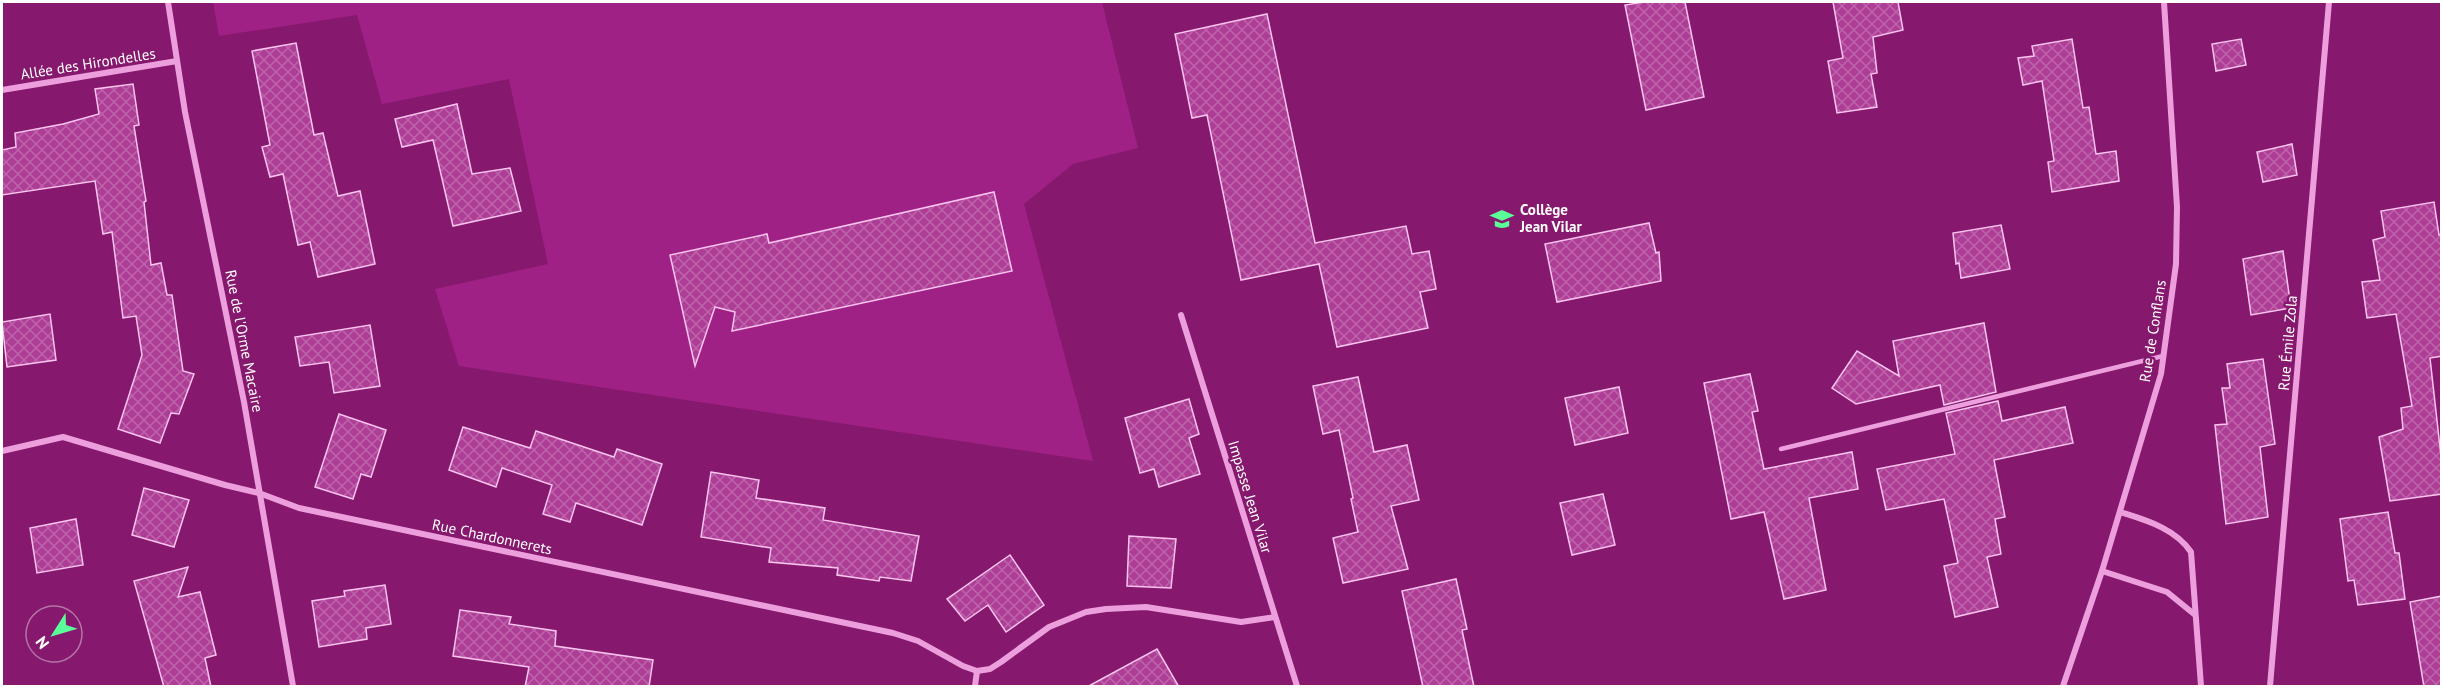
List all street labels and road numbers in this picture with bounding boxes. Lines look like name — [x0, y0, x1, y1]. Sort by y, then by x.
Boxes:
street label: Allée des Hirondelles — [19, 43, 157, 84]
street label: Rue de l'Orme Macaire — [221, 268, 268, 414]
street label: Rue de Conflans — [2135, 278, 2170, 383]
street label: Rue Émile Zola — [2274, 294, 2301, 391]
street label: Impasse Jean Vilar — [1224, 438, 1277, 556]
street label: Rue Chardonnerets — [430, 515, 554, 558]

